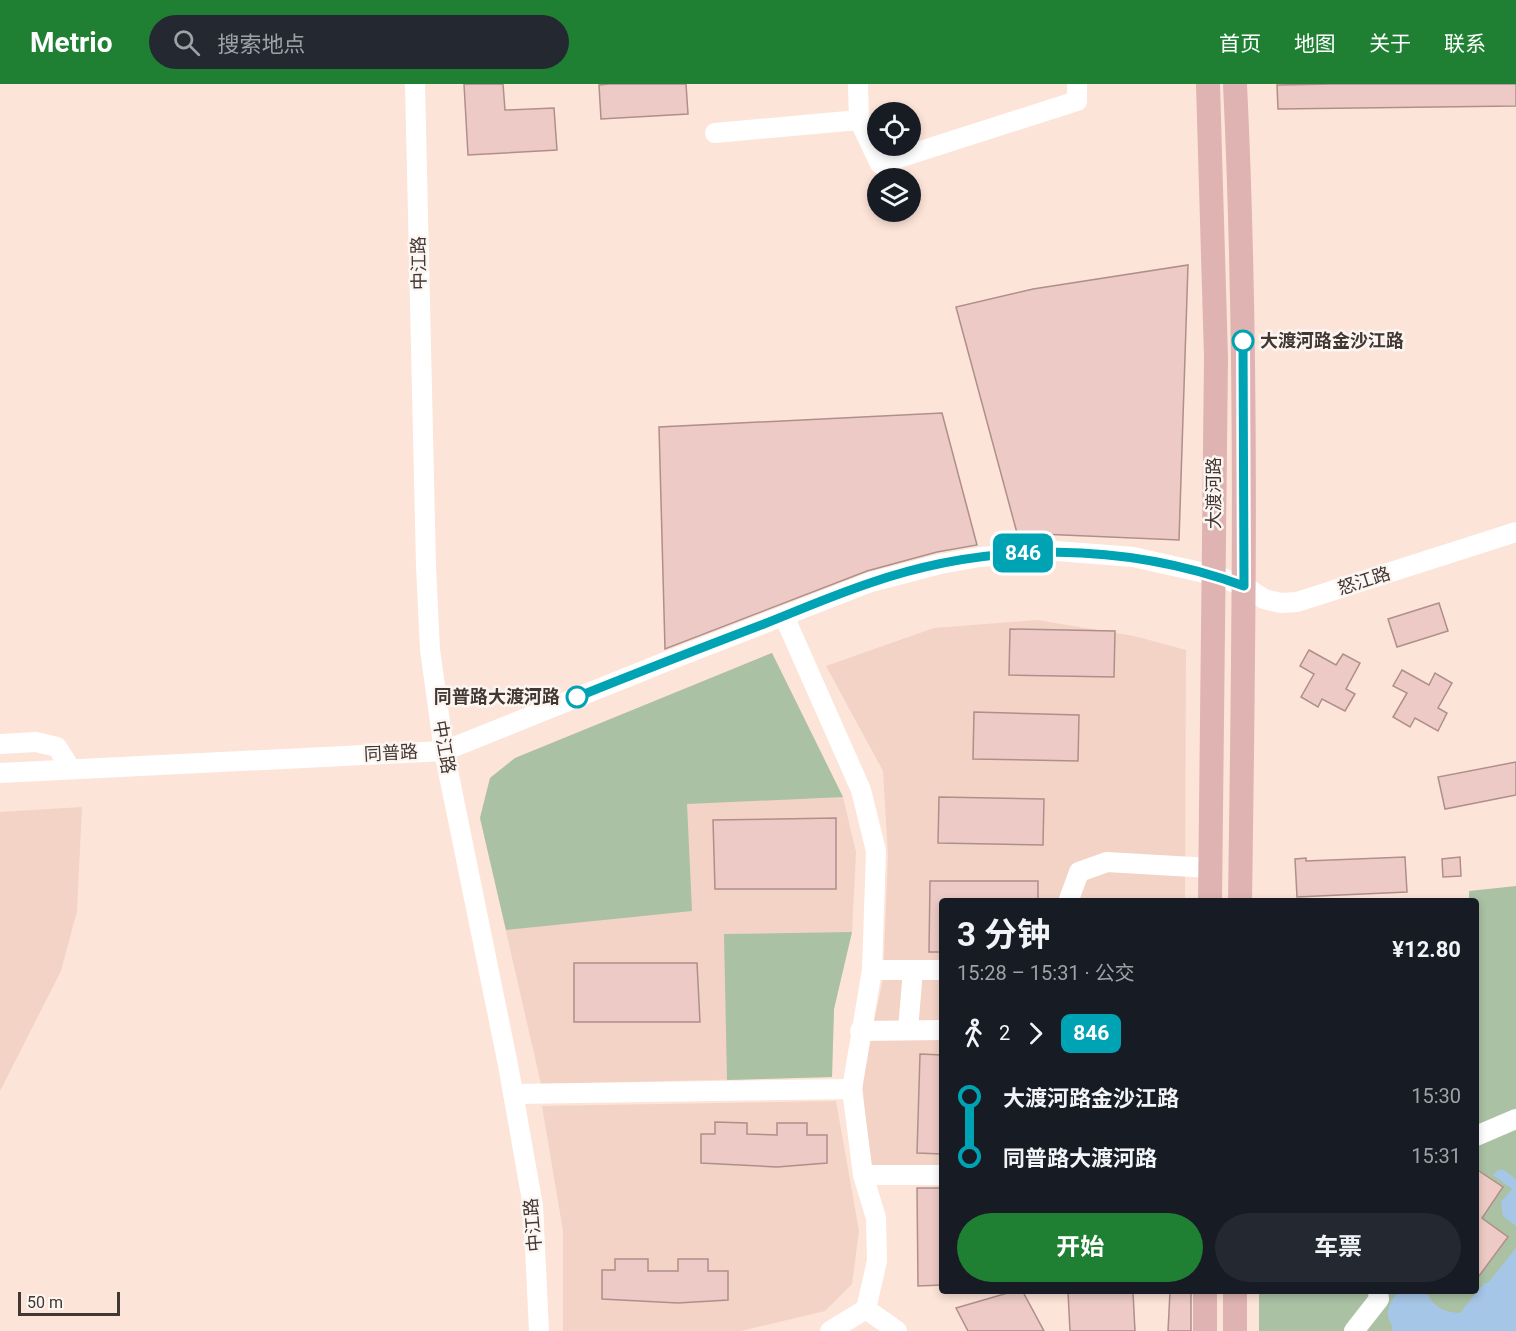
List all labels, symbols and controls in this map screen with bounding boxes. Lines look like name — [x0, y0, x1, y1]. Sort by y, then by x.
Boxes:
search box — [149, 15, 569, 69]
text: Metrio — [30, 26, 113, 59]
icon: search — [170, 26, 203, 59]
text: 搜索地点 — [218, 32, 306, 57]
text: 首页 — [1219, 32, 1261, 56]
text: 地图 — [1294, 32, 1336, 56]
text: 关于 — [1369, 32, 1411, 56]
text: 联系 — [1444, 32, 1486, 56]
map controls — [867, 102, 921, 222]
button: locate — [867, 102, 921, 156]
button: layers — [867, 168, 921, 222]
street label: 中江路 — [408, 236, 429, 290]
marker: 大渡河路金沙江路 — [1232, 330, 1254, 352]
place label: 大渡河路金沙江路 — [1260, 330, 1404, 351]
street label: 大渡河路 — [1203, 457, 1224, 529]
line badge: 846 — [988, 534, 1058, 572]
text: 846 — [1005, 541, 1041, 565]
street label: 怒江路 — [1335, 562, 1393, 599]
place label: 同普路大渡河路 — [434, 686, 560, 707]
marker: 同普路大渡河路 — [566, 686, 588, 708]
street label: 中江路 — [429, 719, 460, 775]
street label: 同普路 — [363, 741, 418, 764]
text: 3 分钟 — [957, 915, 1050, 954]
text: ¥12.80 — [1392, 937, 1461, 962]
text: 15:28 – 15:31 · 公交 — [957, 961, 1135, 985]
icon: walk — [957, 1017, 990, 1050]
icon: forward — [1019, 1017, 1052, 1050]
text: 2 — [999, 1021, 1010, 1045]
text: 846 — [1073, 1021, 1109, 1045]
text: 15:30 — [1411, 1084, 1461, 1108]
text: 大渡河路金沙江路 — [1003, 1086, 1179, 1111]
text: 15:31 — [1411, 1144, 1461, 1168]
text: 同普路大渡河路 — [1003, 1146, 1157, 1171]
street label: 中江路 — [520, 1197, 545, 1253]
button: 开始 — [957, 1213, 1203, 1282]
button: 车票 — [1215, 1213, 1461, 1282]
scale bar — [18, 1289, 120, 1316]
text: 50 m — [27, 1293, 63, 1312]

